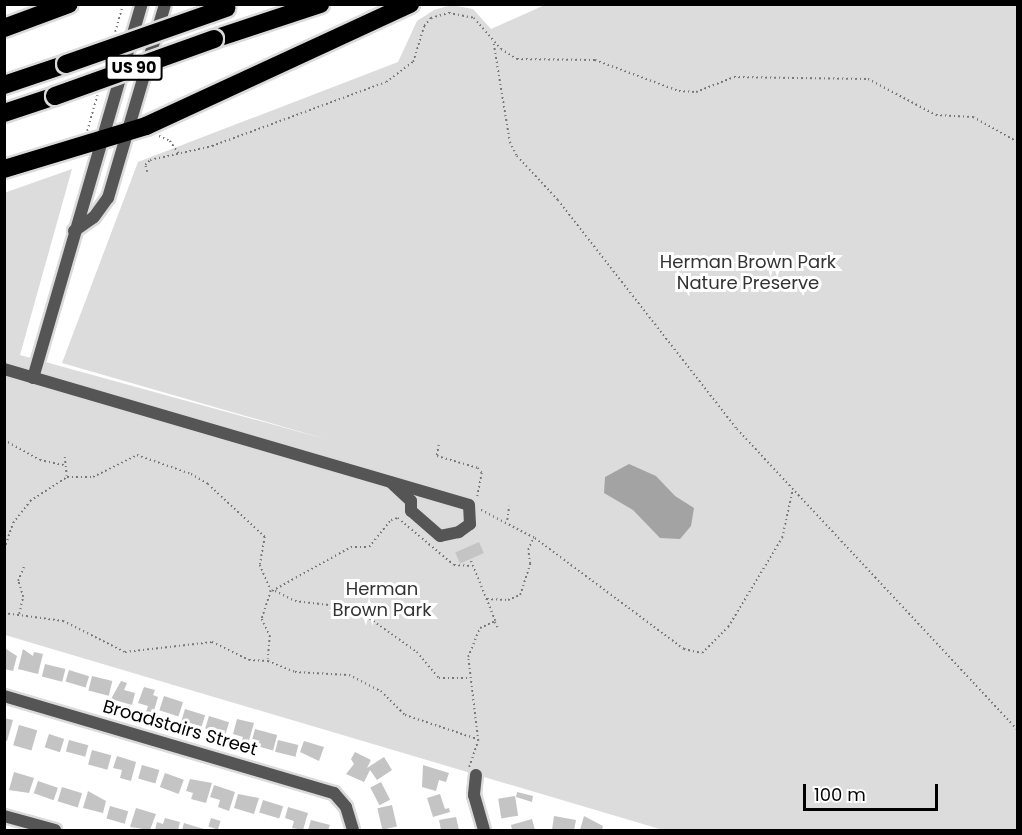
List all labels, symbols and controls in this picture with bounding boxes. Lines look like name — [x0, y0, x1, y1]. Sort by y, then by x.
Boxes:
road number: US 90 — [106, 55, 162, 81]
park label: Herman Brown Park Nature Preserve — [660, 252, 836, 294]
park label: Herman Brown Park — [333, 579, 431, 622]
street label: Broadstairs Street — [100, 696, 260, 760]
scale bar — [806, 772, 941, 810]
text: 100 m — [814, 782, 866, 807]

